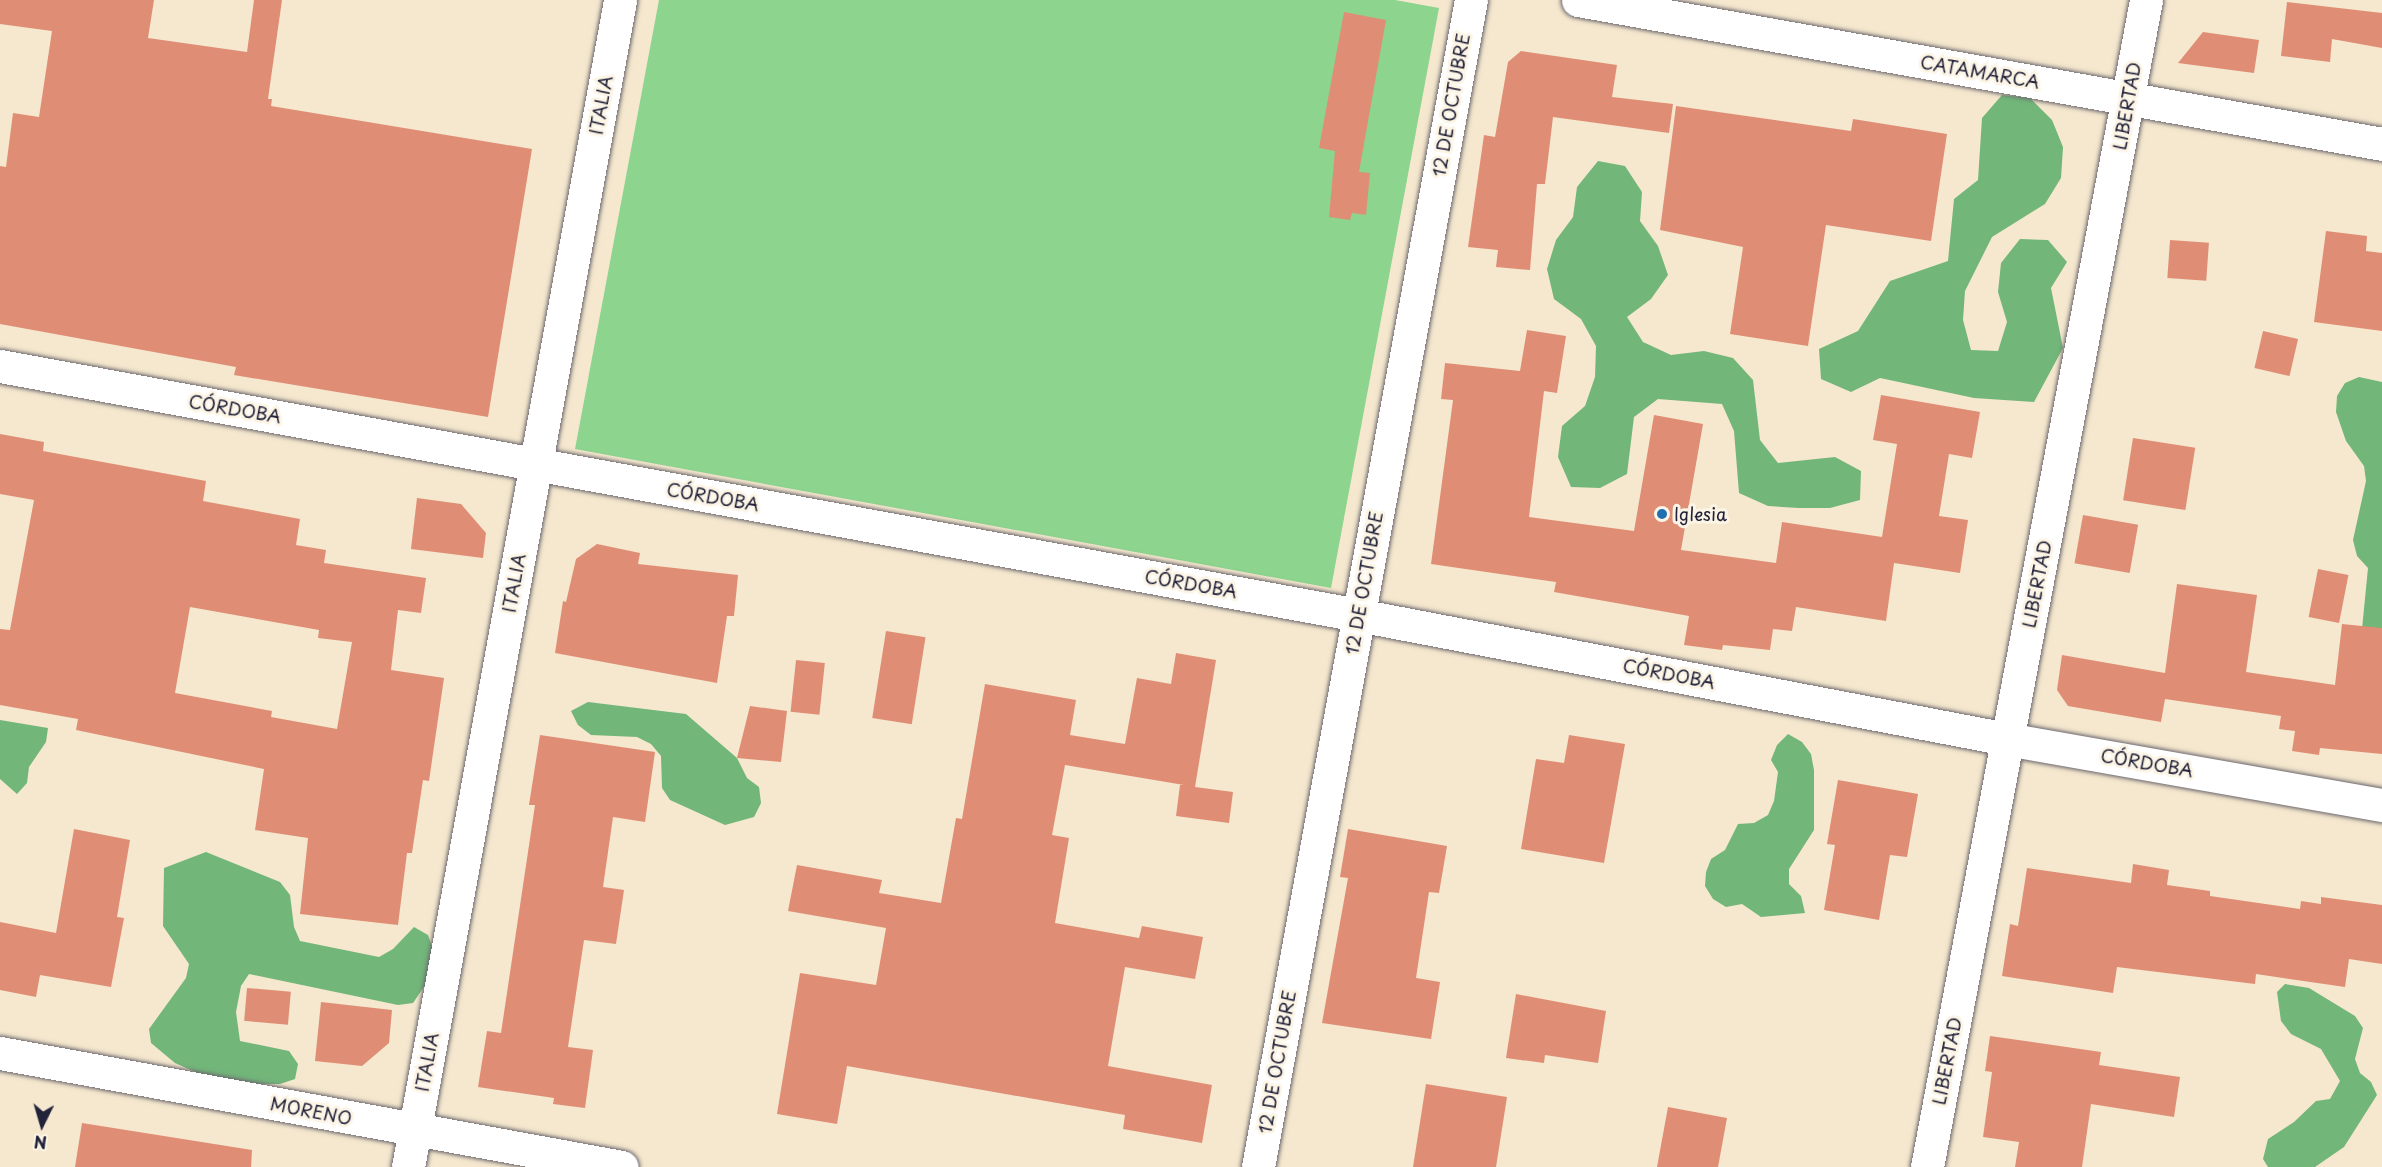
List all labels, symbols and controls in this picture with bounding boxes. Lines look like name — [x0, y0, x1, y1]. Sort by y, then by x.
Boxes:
street label: 12 DE OCTUBRE — [1428, 30, 1474, 180]
street label: CATAMARCA — [1919, 51, 2041, 93]
street label: LIBERTAD — [2109, 60, 2145, 152]
street label: ITALIA — [585, 74, 617, 136]
street label: CÓRDOBA — [187, 390, 283, 428]
street label: CÓRDOBA — [665, 478, 761, 516]
place label: Iglesia — [1674, 503, 1727, 525]
marker: Iglesia — [1655, 507, 1669, 521]
street label: 12 DE OCTUBRE — [1341, 508, 1387, 658]
street label: LIBERTAD — [2018, 538, 2056, 630]
street label: ITALIA — [498, 552, 530, 614]
street label: CÓRDOBA — [1143, 565, 1239, 603]
street label: CÓRDOBA — [1621, 654, 1717, 694]
street label: CÓRDOBA — [2099, 744, 2195, 782]
street label: 12 DE OCTUBRE — [1254, 987, 1300, 1137]
street label: LIBERTAD — [1928, 1015, 1966, 1107]
street label: ITALIA — [411, 1031, 443, 1093]
street label: MORENO — [268, 1093, 354, 1129]
north arrow — [12, 1095, 72, 1155]
text: N — [33, 1130, 48, 1155]

